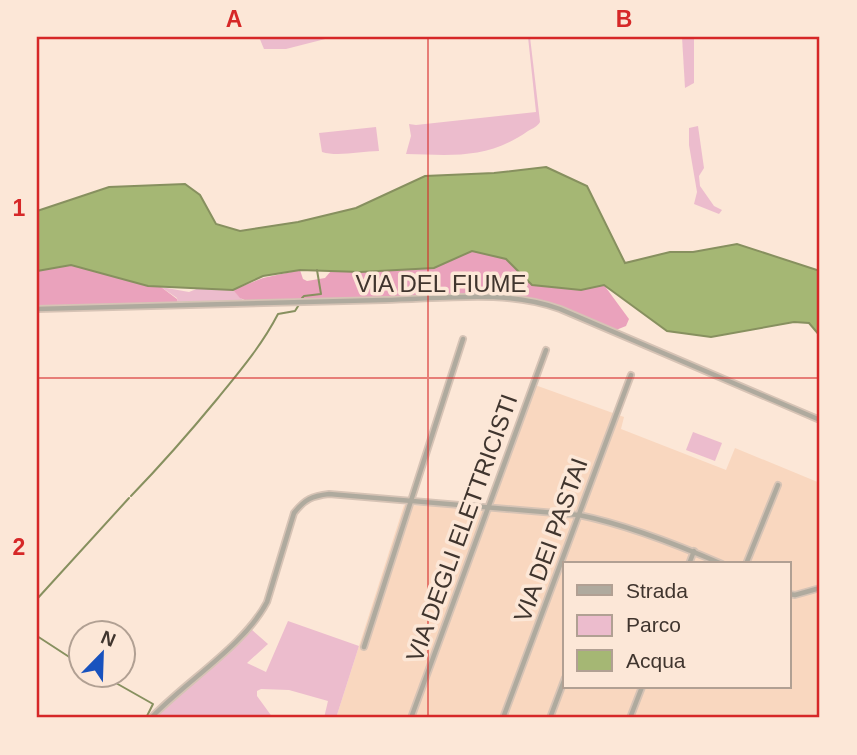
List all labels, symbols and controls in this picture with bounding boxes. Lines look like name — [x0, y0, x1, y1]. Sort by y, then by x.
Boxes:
text: A — [226, 6, 242, 32]
text: B — [616, 6, 632, 32]
text: 1 — [13, 195, 26, 221]
street label: VIA DEL FIUME — [355, 270, 527, 297]
street label: VIA DEGLI ELETTRICISTI — [400, 390, 523, 665]
street label: VIA DEI PASTAI — [508, 454, 593, 625]
text: 2 — [13, 534, 25, 560]
legend — [563, 562, 790, 688]
text: Strada — [626, 579, 688, 602]
text: Parco — [626, 613, 681, 636]
north arrow — [66, 618, 136, 688]
text: N — [98, 626, 119, 651]
text: Acqua — [626, 649, 686, 672]

